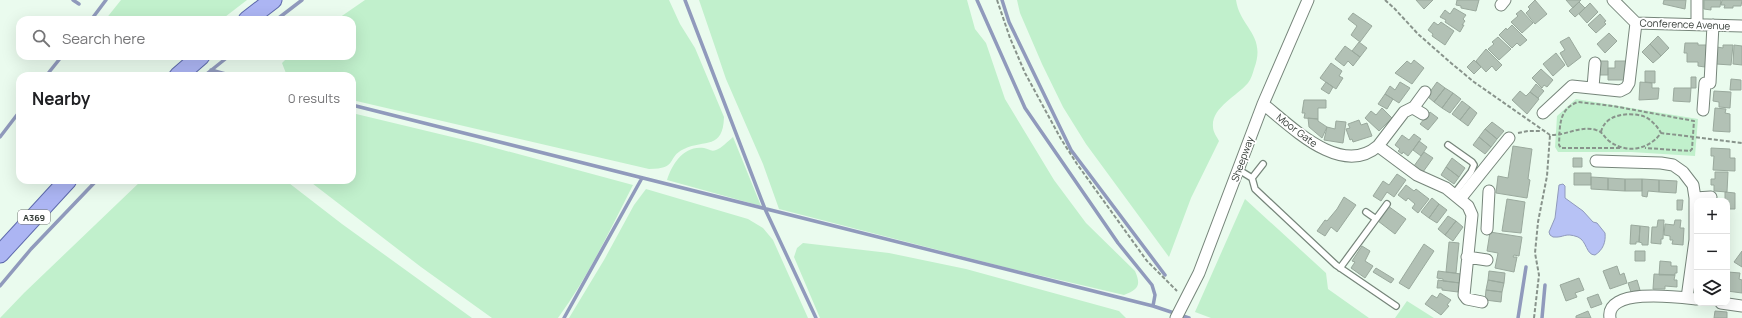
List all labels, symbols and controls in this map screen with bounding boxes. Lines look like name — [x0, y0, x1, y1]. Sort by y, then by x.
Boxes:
street label: Conference Avenue — [1639, 15, 1731, 33]
search box — [16, 16, 356, 60]
icon: search — [30, 27, 52, 49]
text: Search here — [62, 28, 145, 49]
text: Nearby — [32, 87, 90, 110]
text: 0 results — [288, 89, 340, 107]
street label: Moor Gate — [1274, 110, 1321, 150]
street label: Sheepway — [1227, 134, 1257, 184]
map controls — [1694, 198, 1730, 306]
button: + — [1694, 198, 1730, 234]
road number: A369 — [18, 210, 50, 224]
button: − — [1694, 234, 1730, 270]
button: layers — [1694, 270, 1730, 306]

